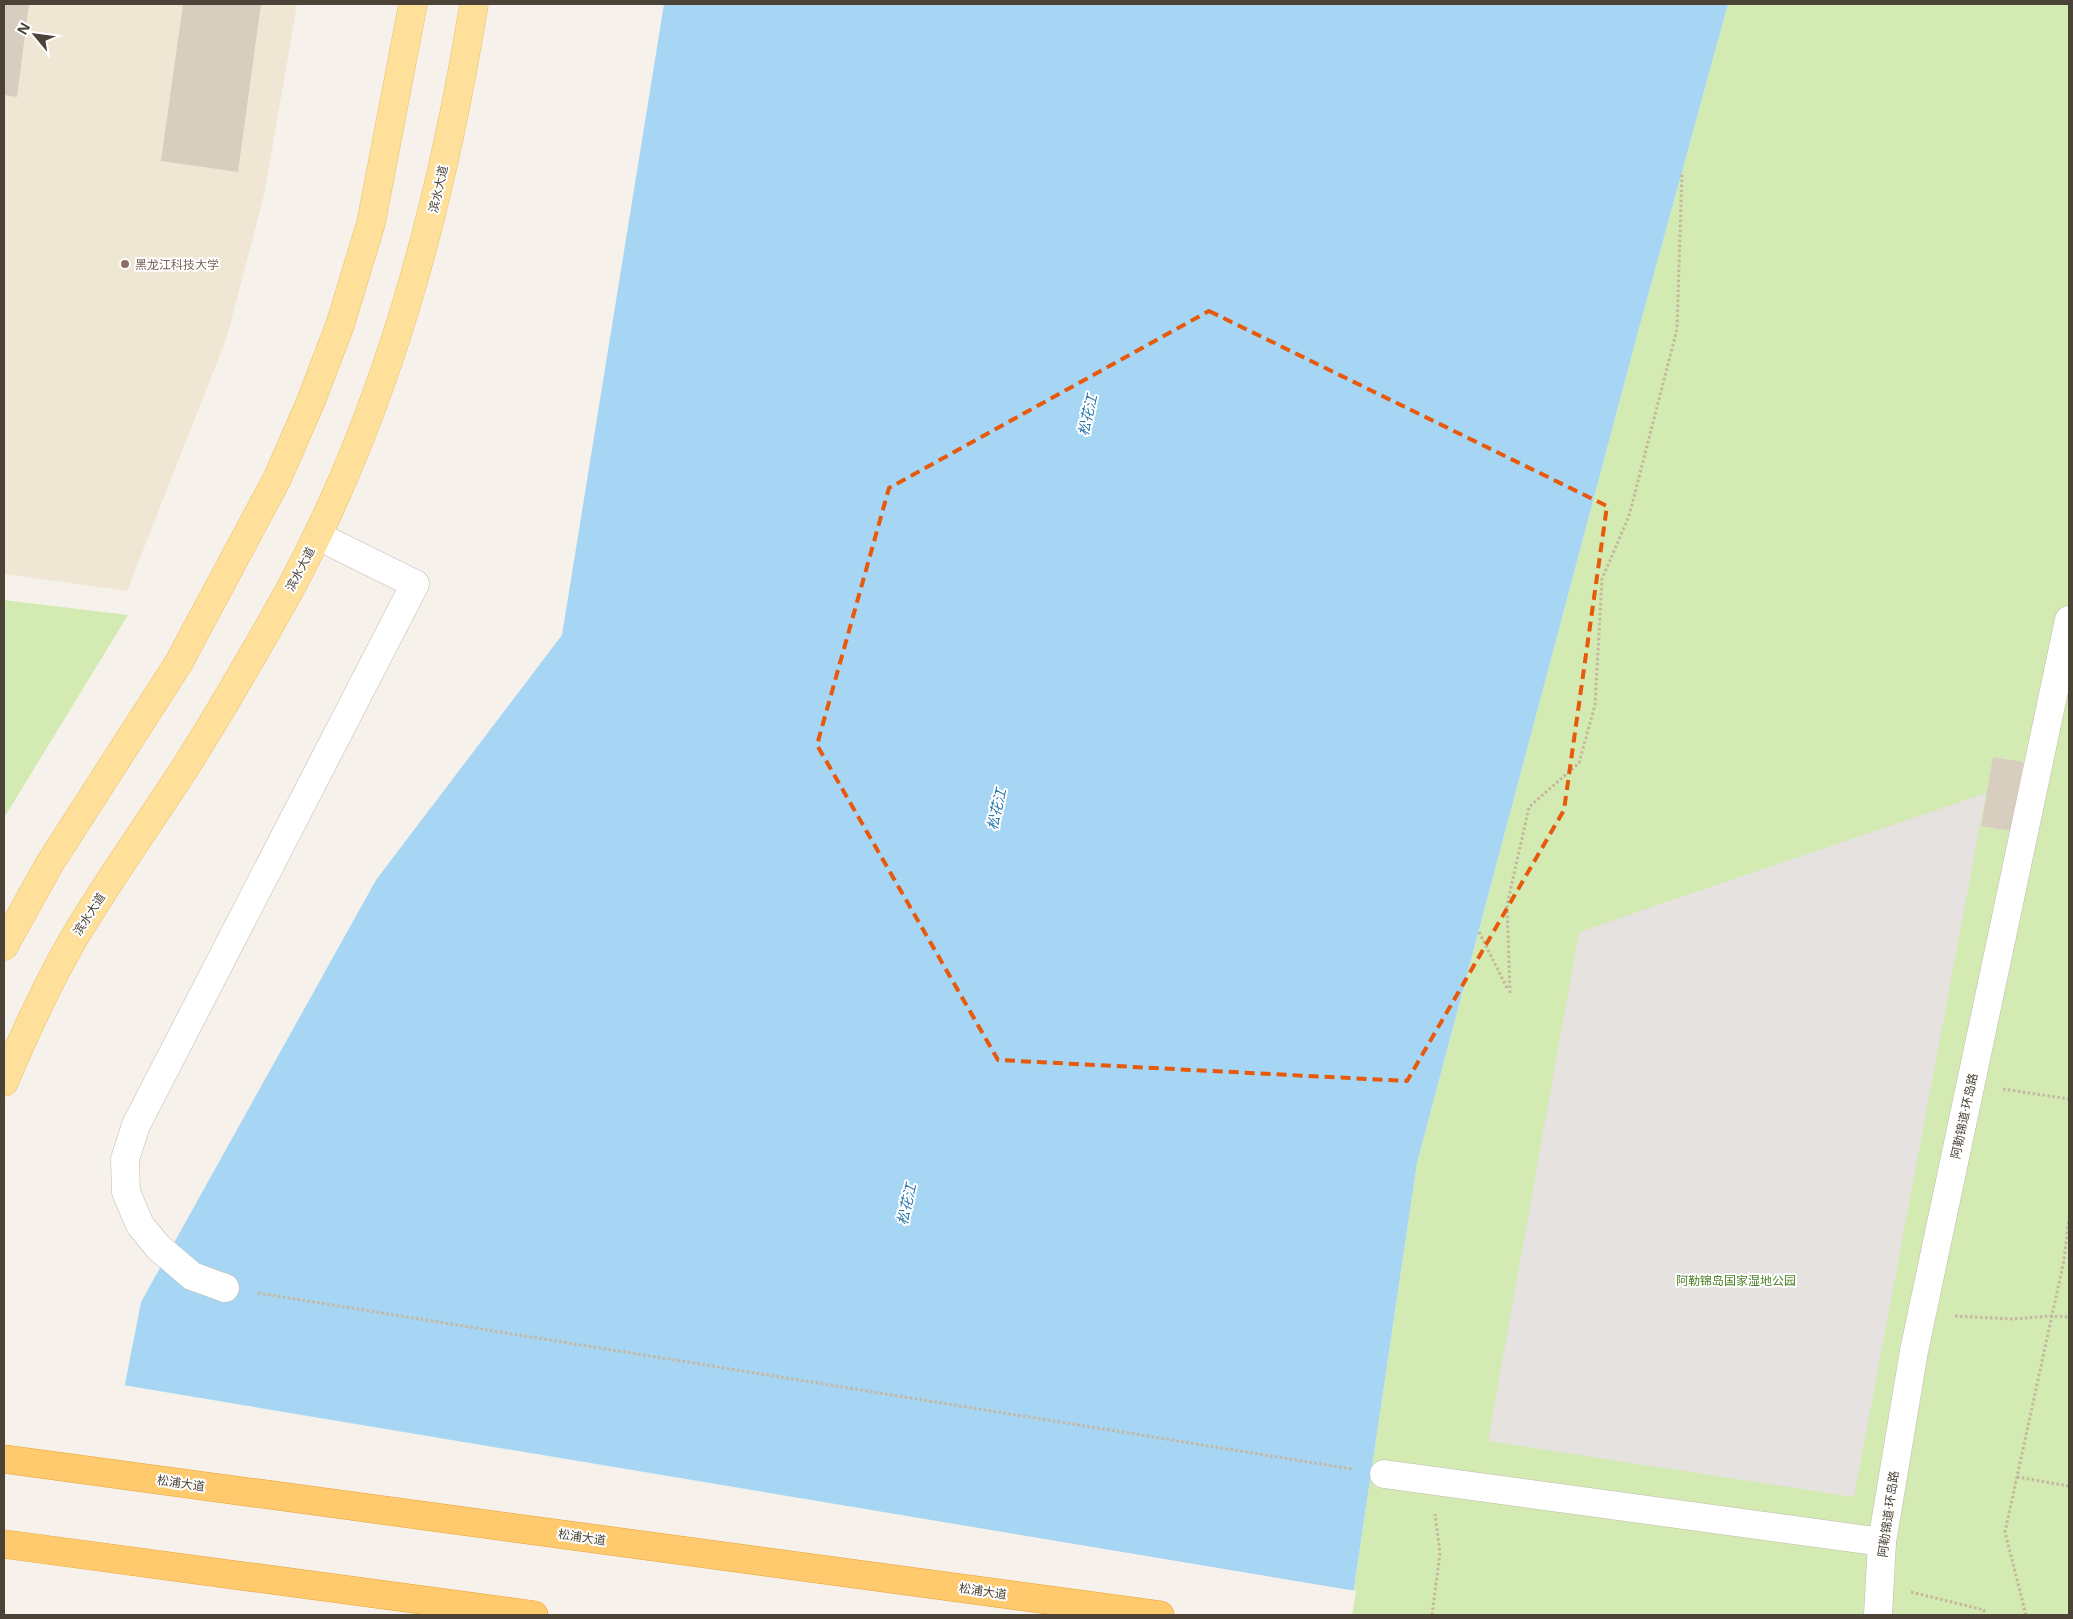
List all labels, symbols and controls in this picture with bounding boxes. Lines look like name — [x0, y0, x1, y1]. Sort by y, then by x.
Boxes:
north arrow — [10, 10, 60, 60]
text: N — [12, 19, 34, 38]
street label: 滨水大道 — [424, 164, 452, 214]
place label: 黑龙江科技大学 — [135, 256, 219, 273]
marker: 黑龙江科技大学 — [119, 258, 131, 270]
water label: 松花江 — [1073, 390, 1101, 438]
street label: 滨水大道 — [281, 544, 319, 594]
water label: 松花江 — [982, 784, 1010, 832]
street label: 滨水大道 — [69, 889, 109, 939]
street label: 阿勒锦道·环岛路 — [1947, 1072, 1981, 1160]
water label: 松花江 — [892, 1179, 920, 1227]
park label: 阿勒锦岛国家湿地公园 — [1676, 1272, 1796, 1289]
street label: 阿勒锦道·环岛路 — [1874, 1470, 1902, 1558]
street label: 松浦大道 — [156, 1471, 206, 1495]
street label: 松浦大道 — [557, 1525, 607, 1549]
street label: 松浦大道 — [958, 1579, 1008, 1603]

